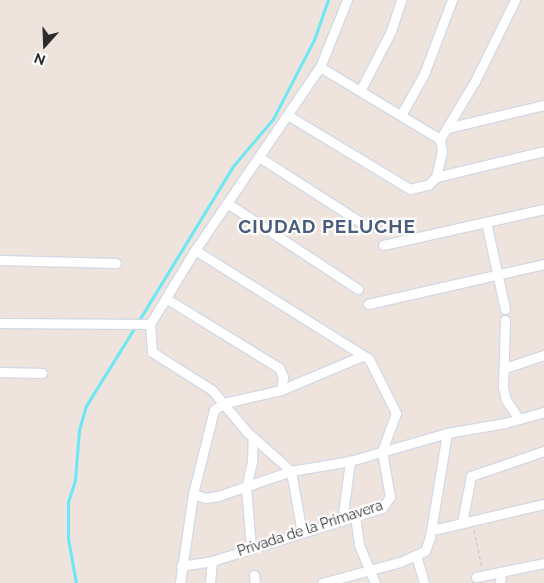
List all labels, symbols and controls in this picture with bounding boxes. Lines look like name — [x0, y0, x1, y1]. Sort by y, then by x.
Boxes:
north arrow — [20, 20, 70, 70]
text: N — [32, 50, 48, 68]
district label: CIUDAD PELUCHE — [236, 216, 418, 238]
street label: Privada de la Primavera — [235, 497, 385, 559]

